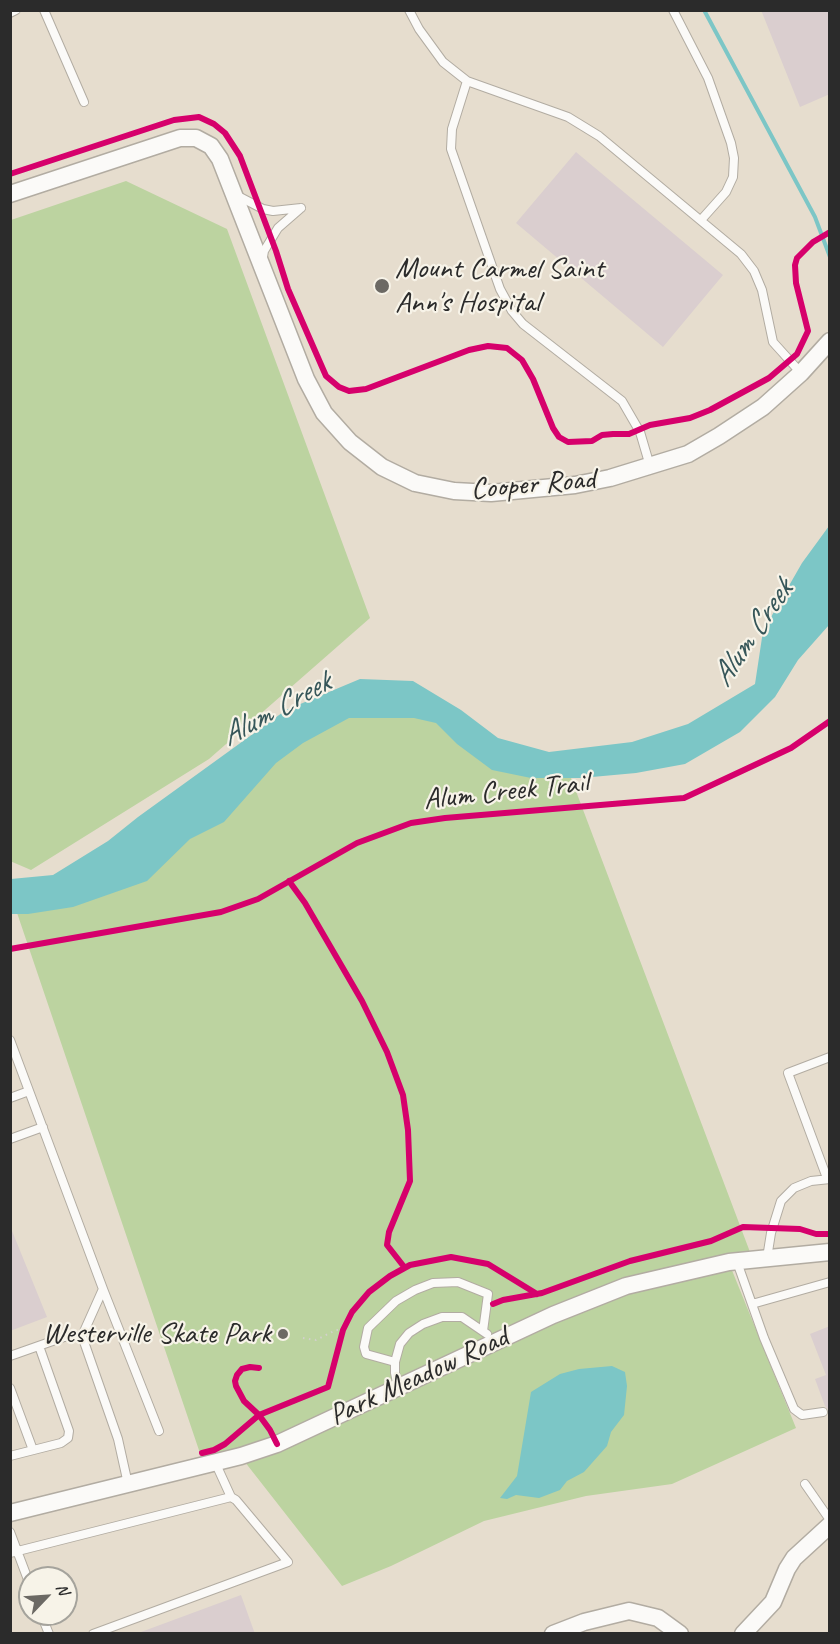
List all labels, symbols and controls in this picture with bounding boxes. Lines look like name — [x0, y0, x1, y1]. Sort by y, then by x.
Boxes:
place label: Mount Carmel Saint Ann's Hospital — [395, 251, 604, 322]
marker: Mount Carmel Saint Ann's Hospital — [373, 277, 391, 295]
street label: Cooper Road — [469, 462, 597, 508]
water label: Alum Creek — [704, 574, 802, 694]
water label: Alum Creek — [214, 664, 338, 756]
street label: Alum Creek Trail — [422, 765, 590, 819]
place label: Westerville Skate Park — [42, 1316, 271, 1352]
street label: Park Meadow Road — [324, 1320, 514, 1434]
marker: Westerville Skate Park — [276, 1327, 290, 1341]
north arrow — [18, 1566, 78, 1626]
text: N — [51, 1581, 74, 1598]

